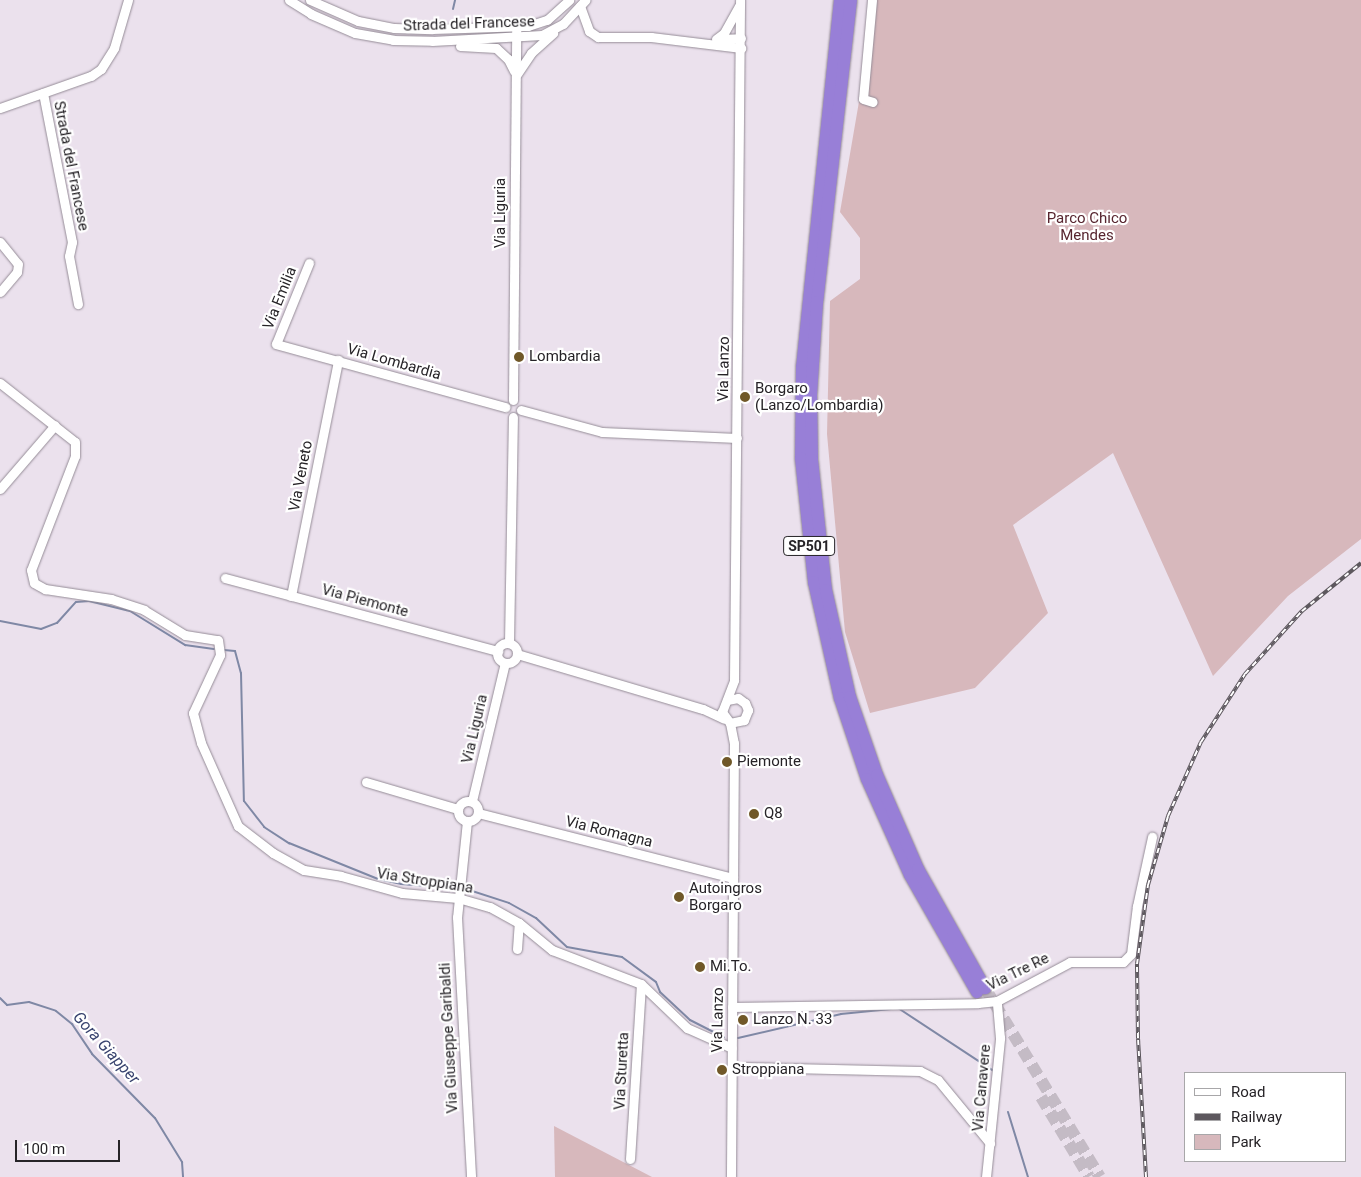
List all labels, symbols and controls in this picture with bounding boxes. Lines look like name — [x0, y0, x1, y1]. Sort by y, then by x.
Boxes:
street label: Strada del Francese — [403, 13, 535, 35]
street label: Strada del Francese — [50, 100, 92, 232]
street label: Via Liguria — [492, 178, 510, 248]
park label: Parco Chico Mendes — [1047, 209, 1127, 244]
street label: Via Emilia — [259, 264, 301, 332]
street label: Via Lanzo — [714, 336, 734, 402]
street label: Via Lombardia — [345, 340, 443, 384]
place label: Lombardia — [529, 348, 601, 366]
marker: Lombardia — [513, 351, 525, 363]
place label: Borgaro (Lanzo/Lombardia) — [755, 379, 884, 414]
marker: Borgaro (Lanzo/Lombardia) — [739, 391, 751, 403]
street label: Via Veneto — [285, 439, 317, 513]
road number: SP501 — [783, 534, 835, 558]
street label: Via Piemonte — [320, 581, 410, 621]
street label: Via Liguria — [458, 693, 492, 765]
place label: Piemonte — [737, 753, 801, 771]
marker: Piemonte — [721, 756, 733, 768]
place label: Q8 — [764, 805, 783, 823]
marker: Q8 — [748, 808, 760, 820]
street label: Via Romagna — [564, 812, 654, 852]
street label: Via Stroppiana — [375, 864, 475, 898]
place label: Autoingros Borgaro — [689, 879, 762, 914]
marker: Autoingros Borgaro — [673, 891, 685, 903]
street label: Via Tre Re — [984, 949, 1052, 995]
place label: Mi.To. — [710, 958, 751, 976]
marker: Mi.To. — [694, 961, 706, 973]
street label: Via Giuseppe Garibaldi — [436, 962, 462, 1114]
street label: Via Lanzo — [708, 987, 728, 1053]
water label: Gora Giapper — [69, 1008, 143, 1088]
place label: Lanzo N. 33 — [753, 1011, 832, 1029]
marker: Lanzo N. 33 — [737, 1014, 749, 1026]
street label: Via Sturetta — [611, 1032, 633, 1110]
street label: Via Canavere — [969, 1044, 995, 1132]
place label: Stroppiana — [732, 1061, 804, 1079]
marker: Stroppiana — [716, 1064, 728, 1076]
legend — [1184, 1072, 1346, 1162]
text: Road — [1231, 1083, 1265, 1101]
text: Railway — [1231, 1108, 1282, 1126]
scale bar — [18, 1130, 122, 1162]
text: Park — [1231, 1133, 1261, 1151]
text: 100 m — [23, 1140, 65, 1158]

